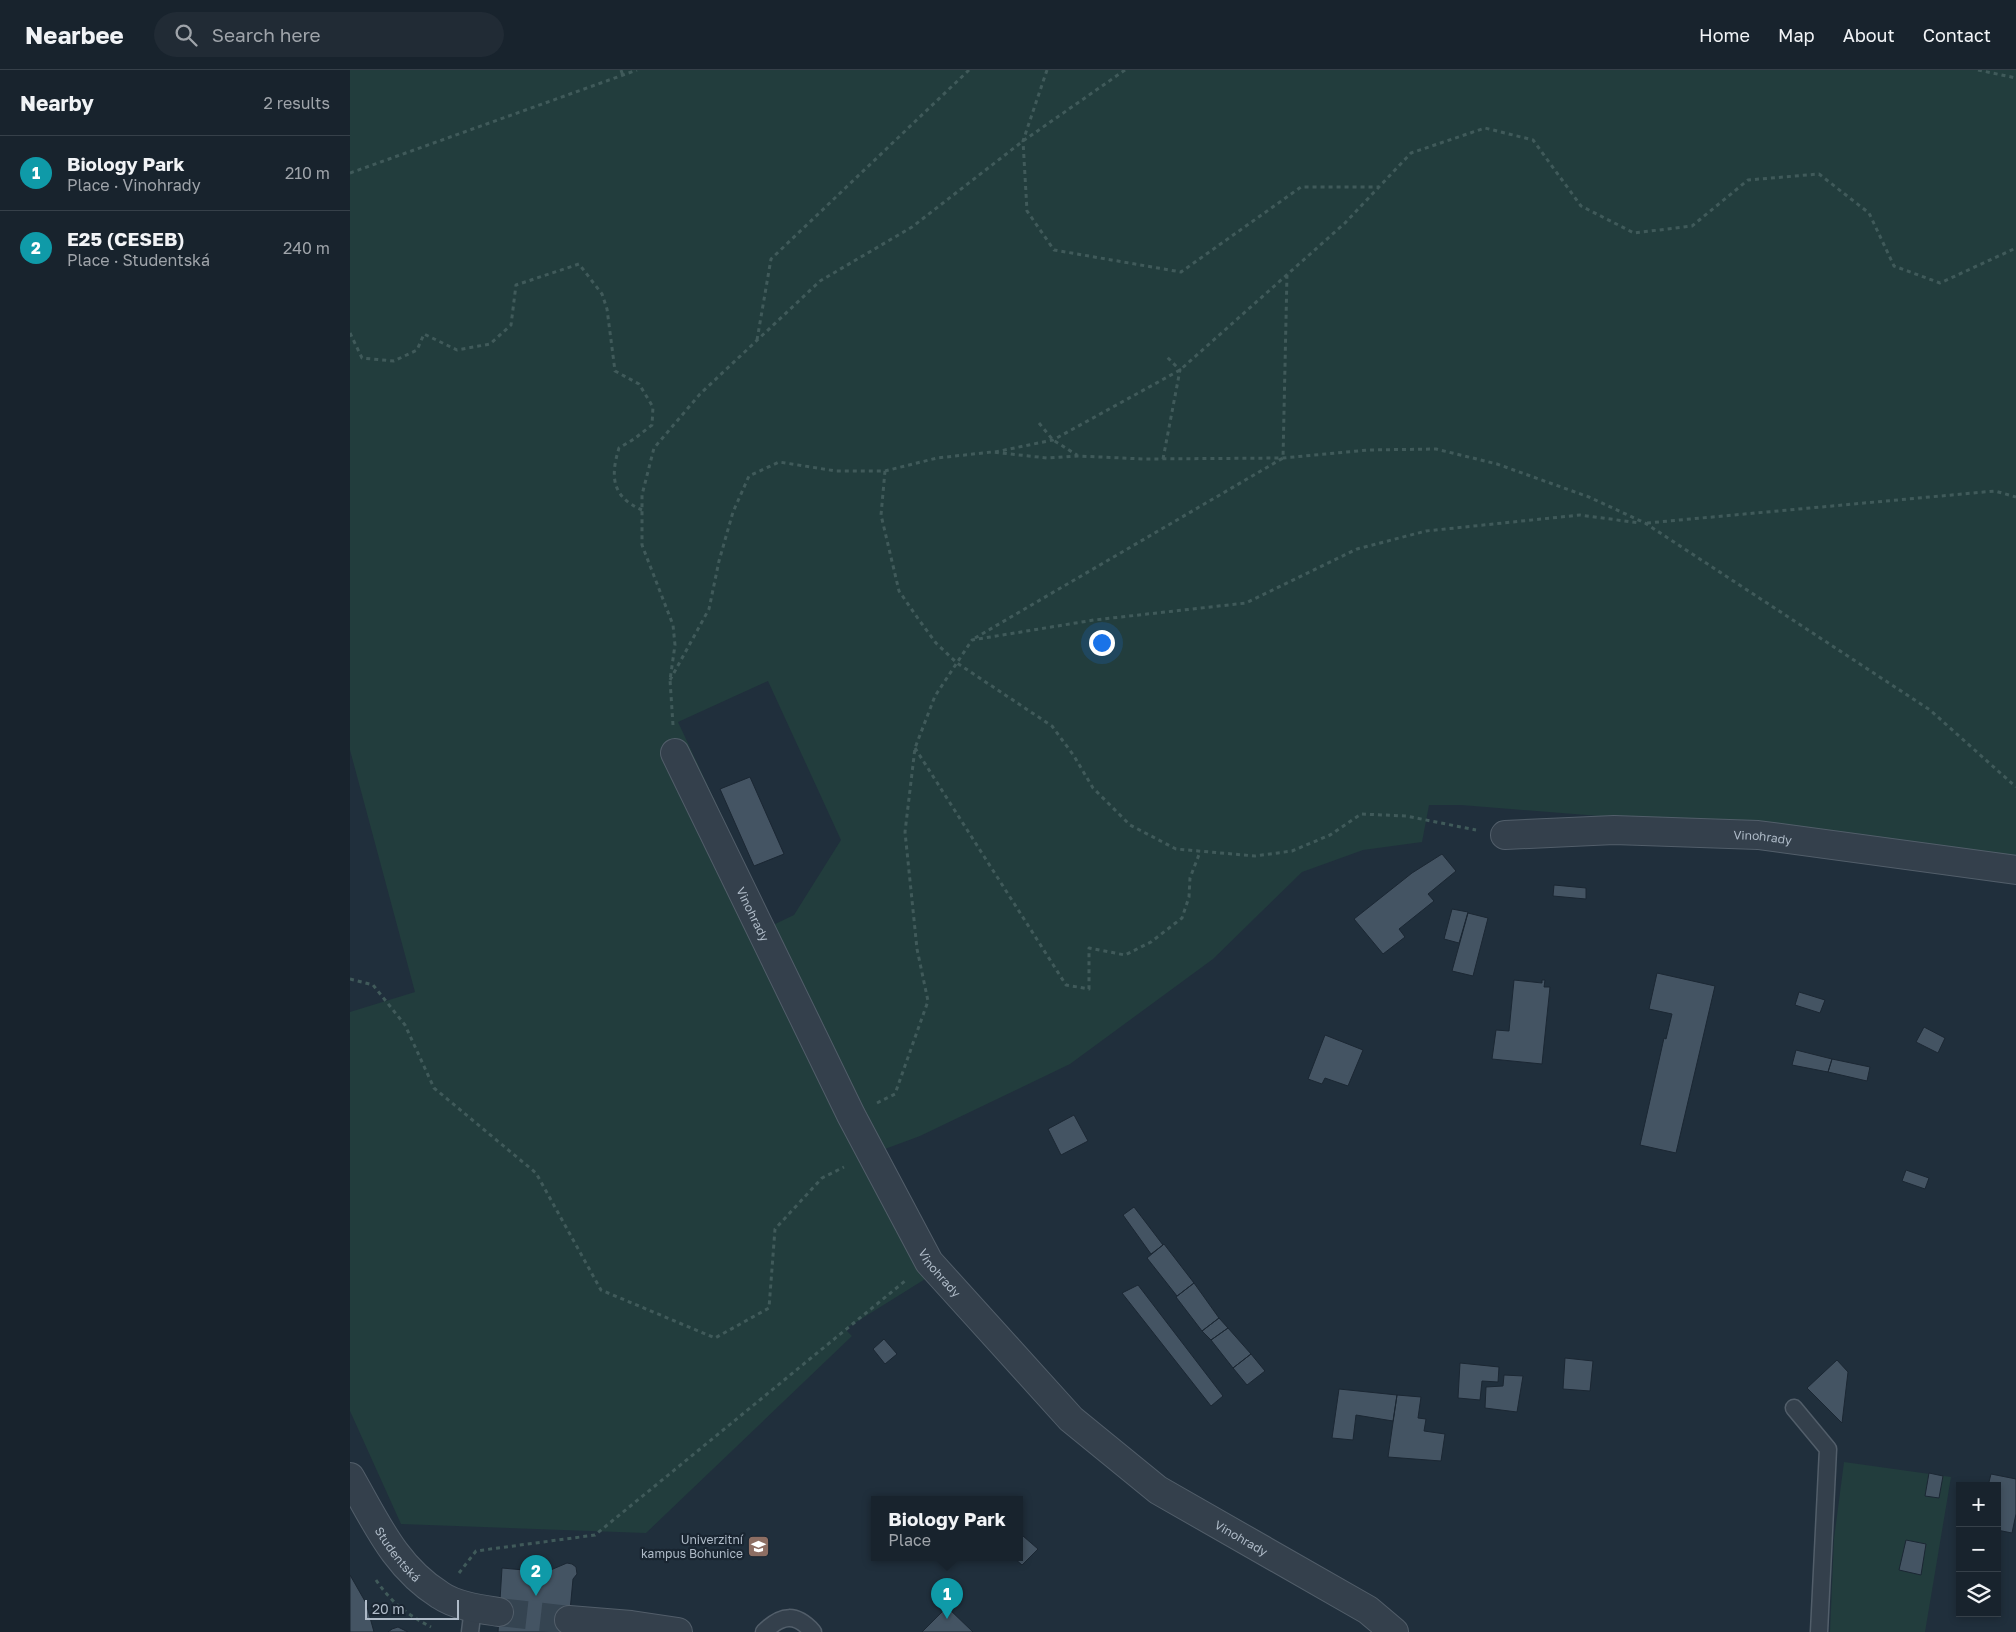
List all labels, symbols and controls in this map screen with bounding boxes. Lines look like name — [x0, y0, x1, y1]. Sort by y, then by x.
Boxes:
search box — [154, 12, 504, 57]
text: Nearbee — [25, 20, 124, 49]
icon: search — [172, 21, 200, 49]
text: Search here — [212, 23, 321, 46]
text: Home — [1699, 24, 1750, 46]
text: Map — [1778, 24, 1815, 46]
text: About — [1843, 24, 1895, 46]
text: Contact — [1923, 24, 1991, 46]
text: Nearby — [20, 90, 94, 116]
text: 2 results — [264, 93, 330, 113]
text: Biology Park — [67, 152, 184, 175]
text: 1 — [32, 163, 40, 183]
text: 210 m — [285, 163, 330, 183]
text: Place · Vinohrady — [67, 175, 201, 195]
text: E25 (CESEB) — [67, 227, 185, 250]
text: 2 — [31, 238, 41, 258]
text: 240 m — [283, 238, 330, 258]
text: Place · Studentská — [67, 250, 210, 270]
your location — [1089, 630, 1115, 656]
street label: Vinohrady — [1733, 827, 1793, 847]
street label: Vinohrady — [734, 884, 773, 944]
street label: Vinohrady — [916, 1246, 965, 1300]
map controls — [1956, 1482, 2001, 1617]
button: + — [1956, 1482, 2001, 1527]
popup — [871, 1496, 1023, 1561]
text: Biology Park — [888, 1507, 1006, 1530]
street label: Vinohrady — [1212, 1517, 1271, 1559]
street label: Studentská — [372, 1524, 424, 1585]
button: − — [1956, 1527, 2001, 1572]
text: Place — [888, 1530, 931, 1550]
place label: Univerzitní kampus Bohunice — [641, 1532, 744, 1561]
school or university icon: Univerzitní kampus Bohunice — [747, 1534, 771, 1558]
pin: 2 — [520, 1555, 552, 1596]
button: layers — [1956, 1572, 2001, 1617]
pin: 1 — [931, 1578, 963, 1619]
scale bar — [365, 1597, 459, 1620]
text: 20 m — [372, 1600, 405, 1617]

